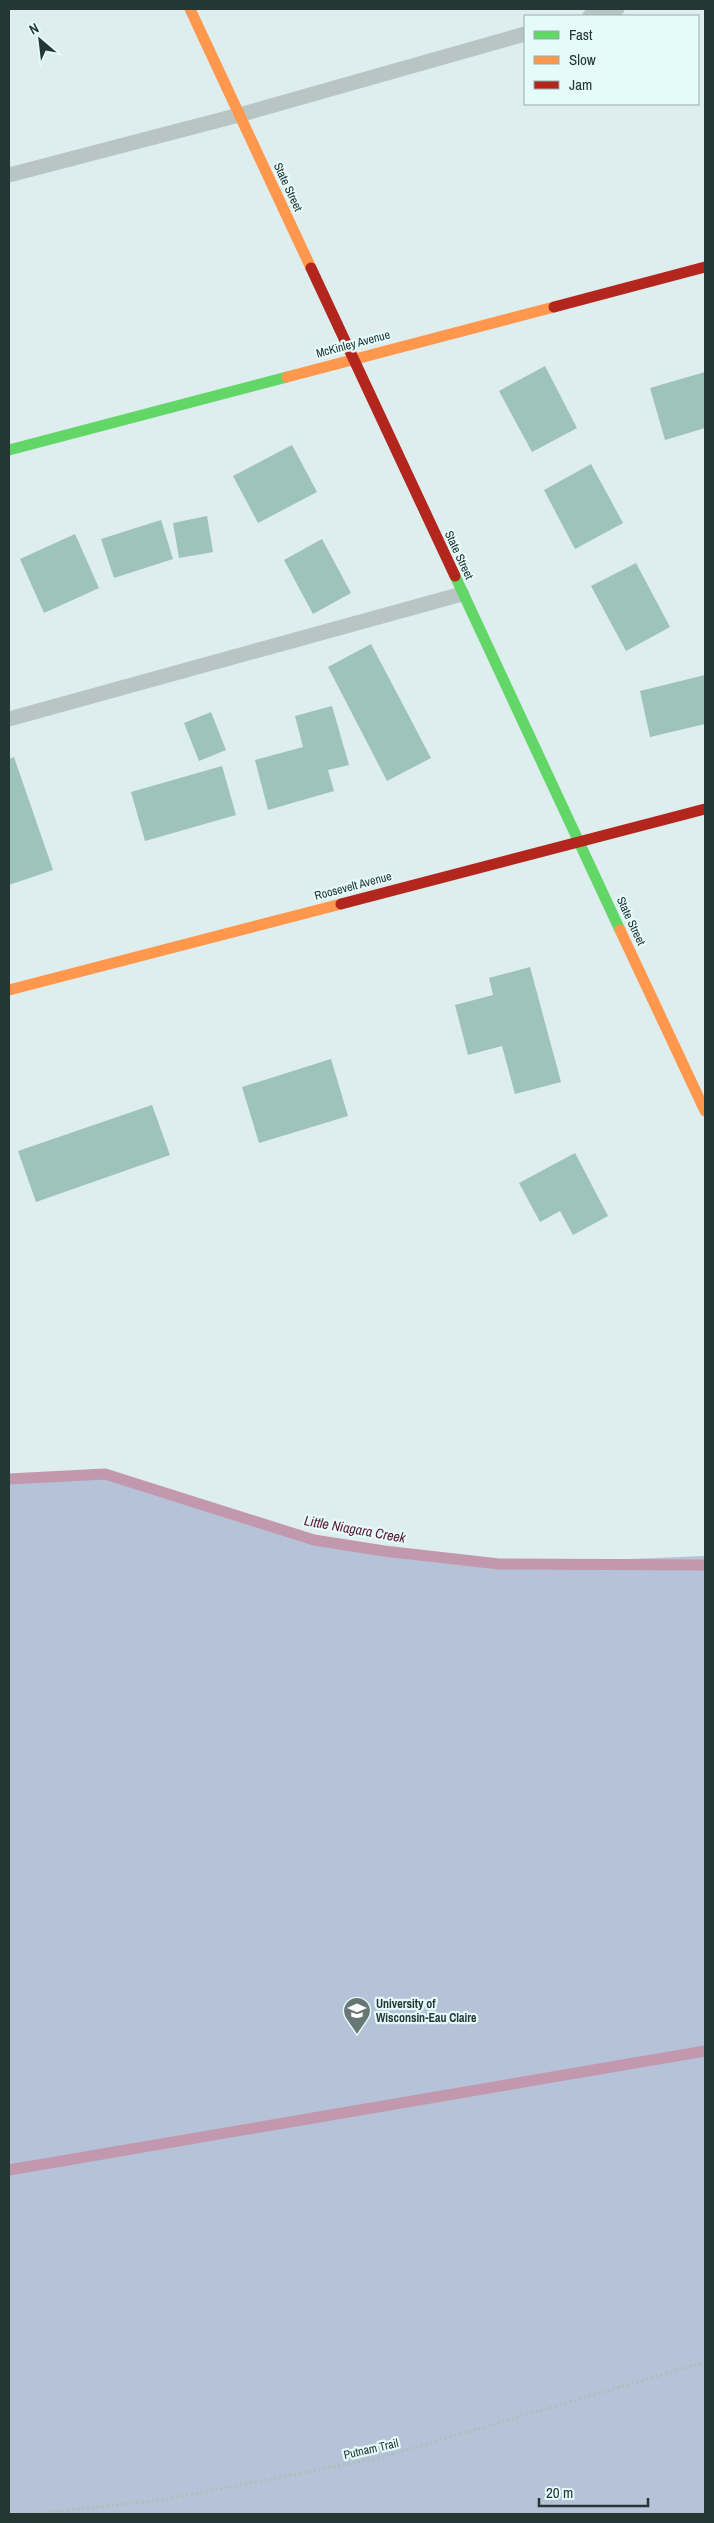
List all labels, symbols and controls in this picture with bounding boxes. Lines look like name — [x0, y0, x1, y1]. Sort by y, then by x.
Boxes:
north arrow — [15, 15, 65, 65]
legend — [524, 15, 699, 105]
text: N — [26, 19, 42, 38]
text: Fast — [569, 24, 593, 45]
text: Slow — [569, 49, 596, 70]
text: Jam — [569, 74, 592, 95]
street label: State Street — [270, 160, 306, 214]
street label: McKinley Avenue — [314, 326, 392, 362]
street label: State Street — [441, 528, 477, 582]
street label: Roosevelt Avenue — [313, 868, 393, 904]
street label: State Street — [613, 894, 649, 948]
water label: Little Niagara Creek — [303, 1511, 408, 1547]
school or university icon: University of Wisconsin-Eau Claire — [342, 1996, 372, 2035]
place label: University of Wisconsin-Eau Claire — [376, 1996, 477, 2026]
street label: Putnam Trail — [342, 2435, 400, 2463]
scale bar — [539, 2476, 648, 2508]
text: 20 m — [546, 2482, 573, 2503]

